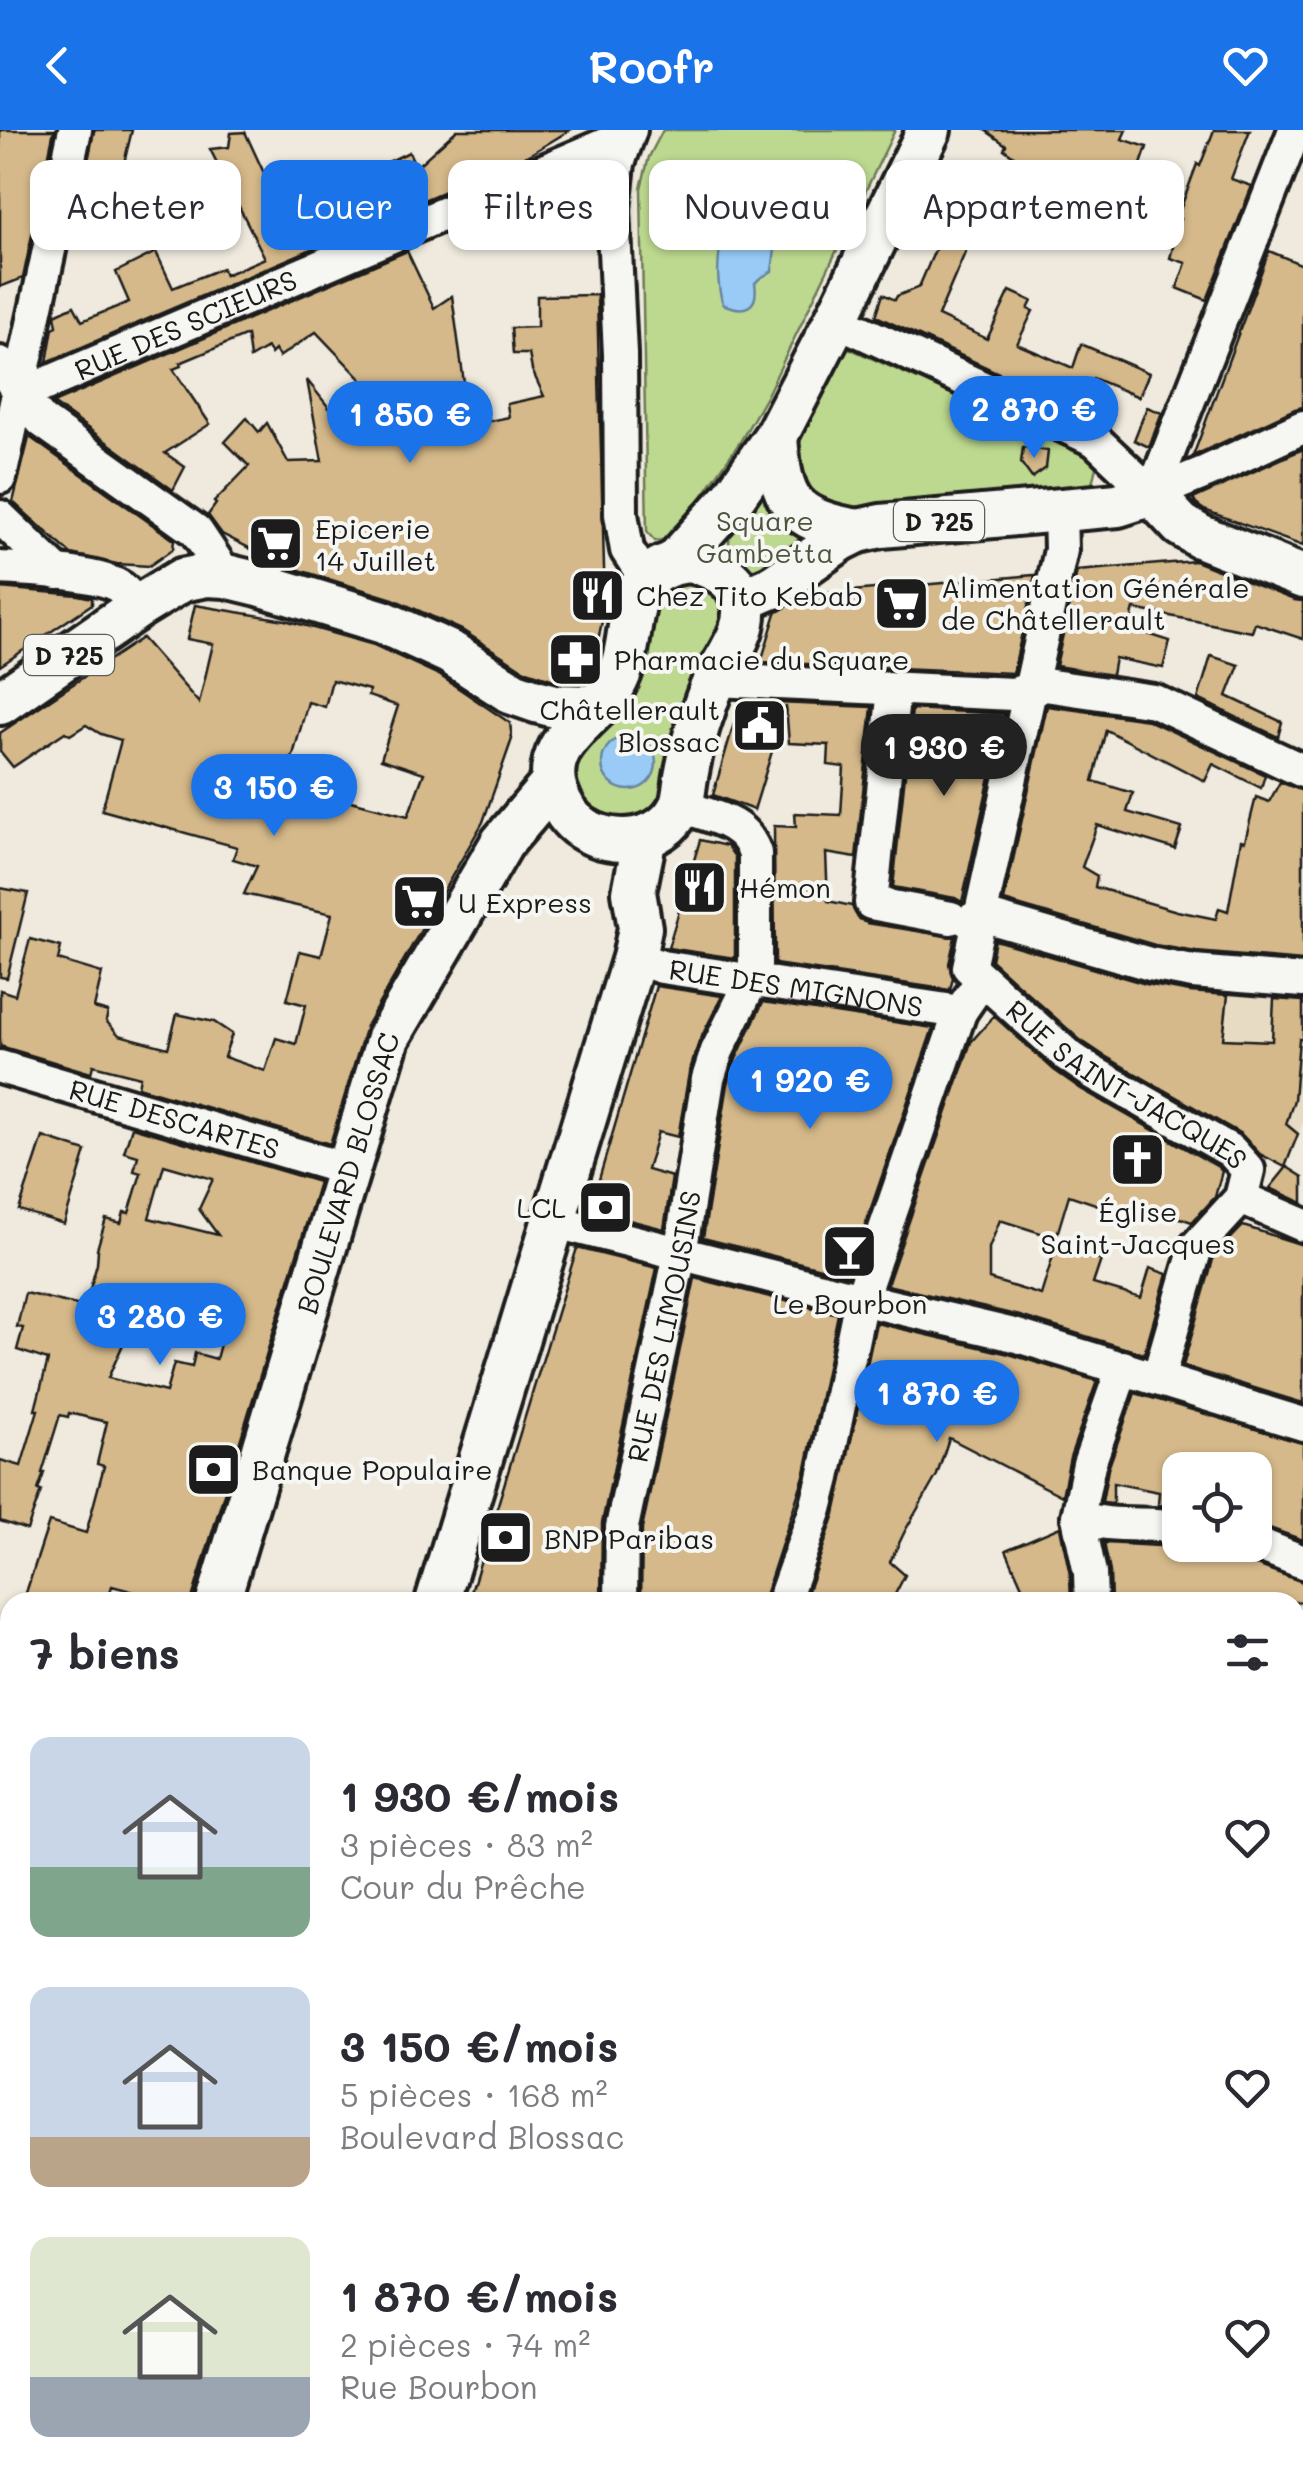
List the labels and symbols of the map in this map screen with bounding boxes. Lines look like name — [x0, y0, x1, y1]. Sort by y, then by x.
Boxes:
street label: RUE DES SCIEURS — [69, 261, 302, 388]
pin: 2 870 € — [942, 376, 1126, 461]
pin: 1 850 € — [318, 381, 502, 466]
road number: D 725 — [894, 501, 984, 541]
park label: Square Gambetta — [696, 502, 834, 570]
place label: Epicerie 14 Juillet — [315, 510, 436, 578]
supermarket icon: Epicerie 14 Juillet — [246, 514, 306, 574]
restaurant icon: Chez Tito Kebab — [567, 565, 627, 625]
place label: Alimentation Générale de Châtellerault — [941, 569, 1250, 637]
supermarket icon: Alimentation Générale de Châtellerault — [872, 573, 932, 633]
place label: Chez Tito Kebab — [636, 577, 863, 613]
pharmacy icon: Pharmacie du Square — [545, 629, 605, 689]
road number: D 725 — [24, 635, 114, 675]
place label: Pharmacie du Square — [614, 641, 909, 677]
place label: Châtellerault Blossac — [540, 691, 720, 759]
public building icon: Châtellerault Blossac — [729, 695, 789, 755]
pin: 1 930 € — [852, 714, 1036, 799]
pin: 3 150 € — [182, 754, 366, 839]
restaurant icon: Hémon — [670, 857, 730, 917]
place label: Hémon — [739, 869, 831, 905]
supermarket icon: U Express — [389, 872, 449, 932]
place label: U Express — [458, 884, 592, 920]
street label: RUE DES MIGNONS — [667, 950, 925, 1024]
street label: RUE SAINT-JACQUES — [999, 991, 1256, 1176]
street label: BOULEVARD BLOSSAC — [288, 1028, 407, 1318]
pin: 1 920 € — [718, 1047, 902, 1132]
street label: RUE DESCARTES — [65, 1070, 284, 1167]
church icon: Église Saint-Jacques — [1108, 1130, 1168, 1190]
bank icon: LCL — [575, 1177, 635, 1237]
street label: RUE DES LIMOUSINS — [618, 1188, 708, 1465]
place label: LCL — [517, 1189, 566, 1225]
place label: Église Saint-Jacques — [1041, 1193, 1235, 1261]
bar icon: Le Bourbon — [820, 1222, 880, 1282]
pin: 3 280 € — [68, 1283, 252, 1368]
place label: Le Bourbon — [773, 1285, 927, 1321]
pin: 1 870 € — [845, 1360, 1029, 1445]
bank icon: Banque Populaire — [183, 1439, 243, 1499]
place label: Banque Populaire — [252, 1451, 493, 1487]
bank icon: BNP Paribas — [475, 1508, 535, 1568]
place label: BNP Paribas — [544, 1520, 714, 1556]

